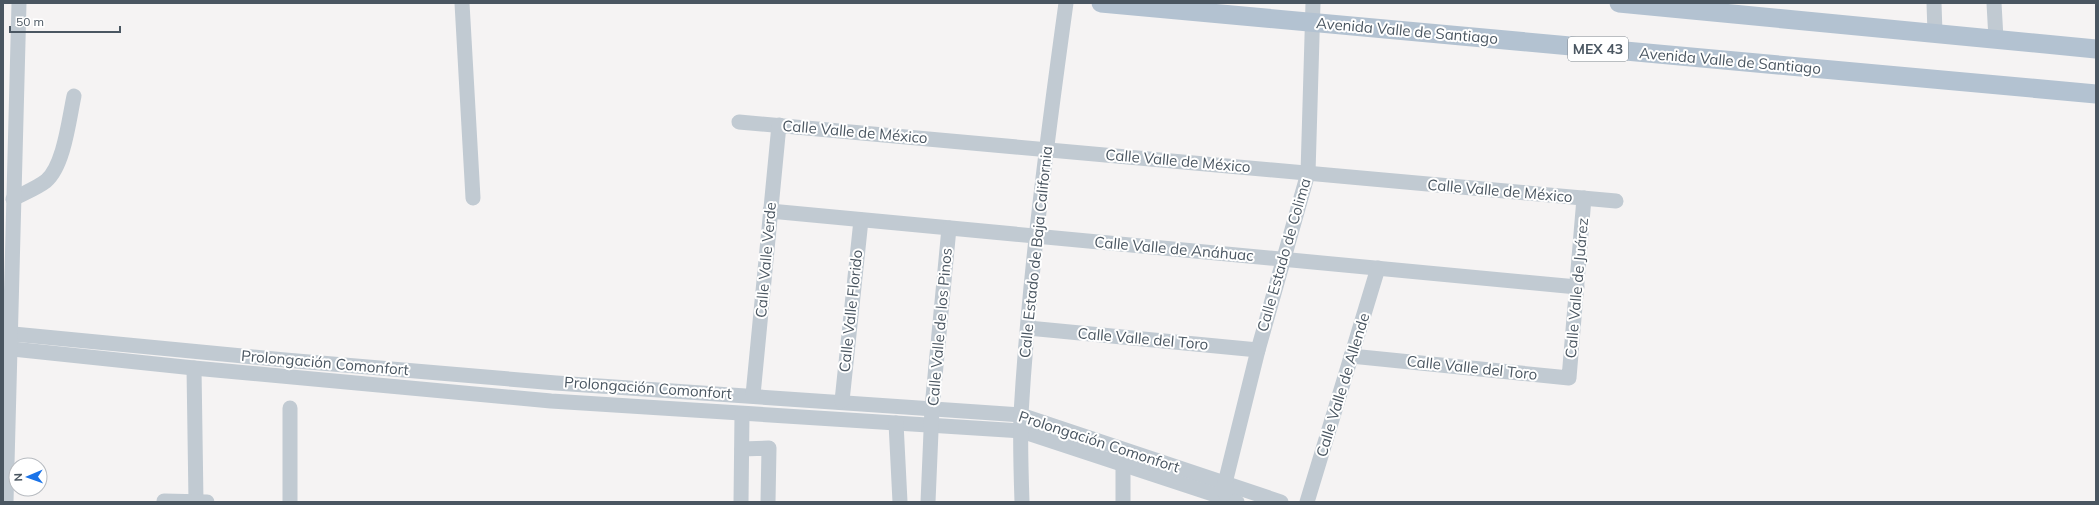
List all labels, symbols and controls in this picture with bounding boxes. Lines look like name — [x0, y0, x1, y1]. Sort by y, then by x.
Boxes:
scale bar — [10, 8, 120, 34]
street label: Avenida Valle de Santiago — [1315, 13, 1499, 48]
text: 50 m — [16, 14, 44, 29]
road number: MEX 43 — [1568, 37, 1628, 61]
street label: Avenida Valle de Santiago — [1638, 43, 1822, 78]
street label: Calle Valle de México — [782, 116, 928, 147]
street label: Calle Estado de Baja California — [1015, 145, 1056, 359]
street label: Calle Valle de México — [1105, 145, 1251, 176]
street label: Calle Valle de México — [1427, 175, 1573, 206]
street label: Calle Estado de Colima — [1253, 176, 1315, 334]
street label: Calle Valle Verde — [751, 201, 780, 319]
street label: Calle Valle de Juárez — [1561, 217, 1592, 359]
street label: Calle Valle de Anáhuac — [1094, 232, 1254, 265]
street label: Calle Valle de los Pinos — [923, 247, 956, 407]
street label: Calle Valle Florido — [835, 249, 866, 373]
street label: Calle Valle de Allende — [1312, 311, 1373, 459]
street label: Calle Valle del Toro — [1077, 323, 1209, 354]
street label: Prolongación Comonfort — [240, 346, 410, 379]
street label: Calle Valle del Toro — [1406, 351, 1538, 384]
street label: Prolongación Comonfort — [564, 372, 733, 403]
street label: Prolongación Comonfort — [1016, 407, 1182, 477]
north arrow — [8, 457, 48, 497]
text: N — [11, 473, 25, 482]

